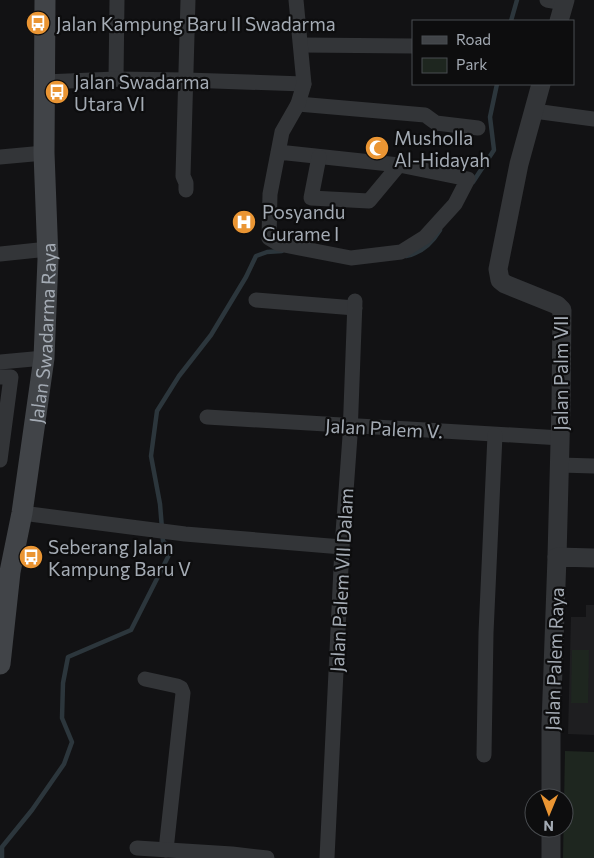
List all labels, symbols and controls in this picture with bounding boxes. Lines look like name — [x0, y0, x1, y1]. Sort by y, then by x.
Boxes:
bus stop icon: Jalan Kampung Baru II Swadarma — [25, 10, 51, 36]
place label: Jalan Kampung Baru II Swadarma — [56, 12, 336, 35]
legend — [412, 20, 574, 85]
text: Road — [456, 30, 491, 48]
text: Park — [456, 55, 487, 73]
place label: Jalan Swadarma Utara VI — [74, 70, 209, 115]
bus stop icon: Jalan Swadarma Utara VI — [44, 79, 70, 105]
place label: Musholla Al-Hidayah — [394, 126, 490, 171]
mosque icon: Musholla Al-Hidayah — [364, 135, 390, 161]
place label: Posyandu Gurame I — [262, 200, 345, 245]
hospital icon: Posyandu Gurame I — [231, 209, 257, 235]
street label: Jalan Swadarma Raya — [23, 242, 60, 425]
street label: Jalan Palm VII — [549, 315, 572, 431]
street label: Jalan Palem V. — [324, 413, 444, 443]
street label: Jalan Palem VII Dalam — [325, 487, 357, 673]
place label: Seberang Jalan Kampung Baru V — [48, 535, 191, 580]
bus stop icon: Seberang Jalan Kampung Baru V — [18, 544, 44, 570]
street label: Jalan Palem Raya — [540, 587, 568, 731]
north arrow — [524, 788, 574, 838]
text: N — [543, 818, 554, 835]

